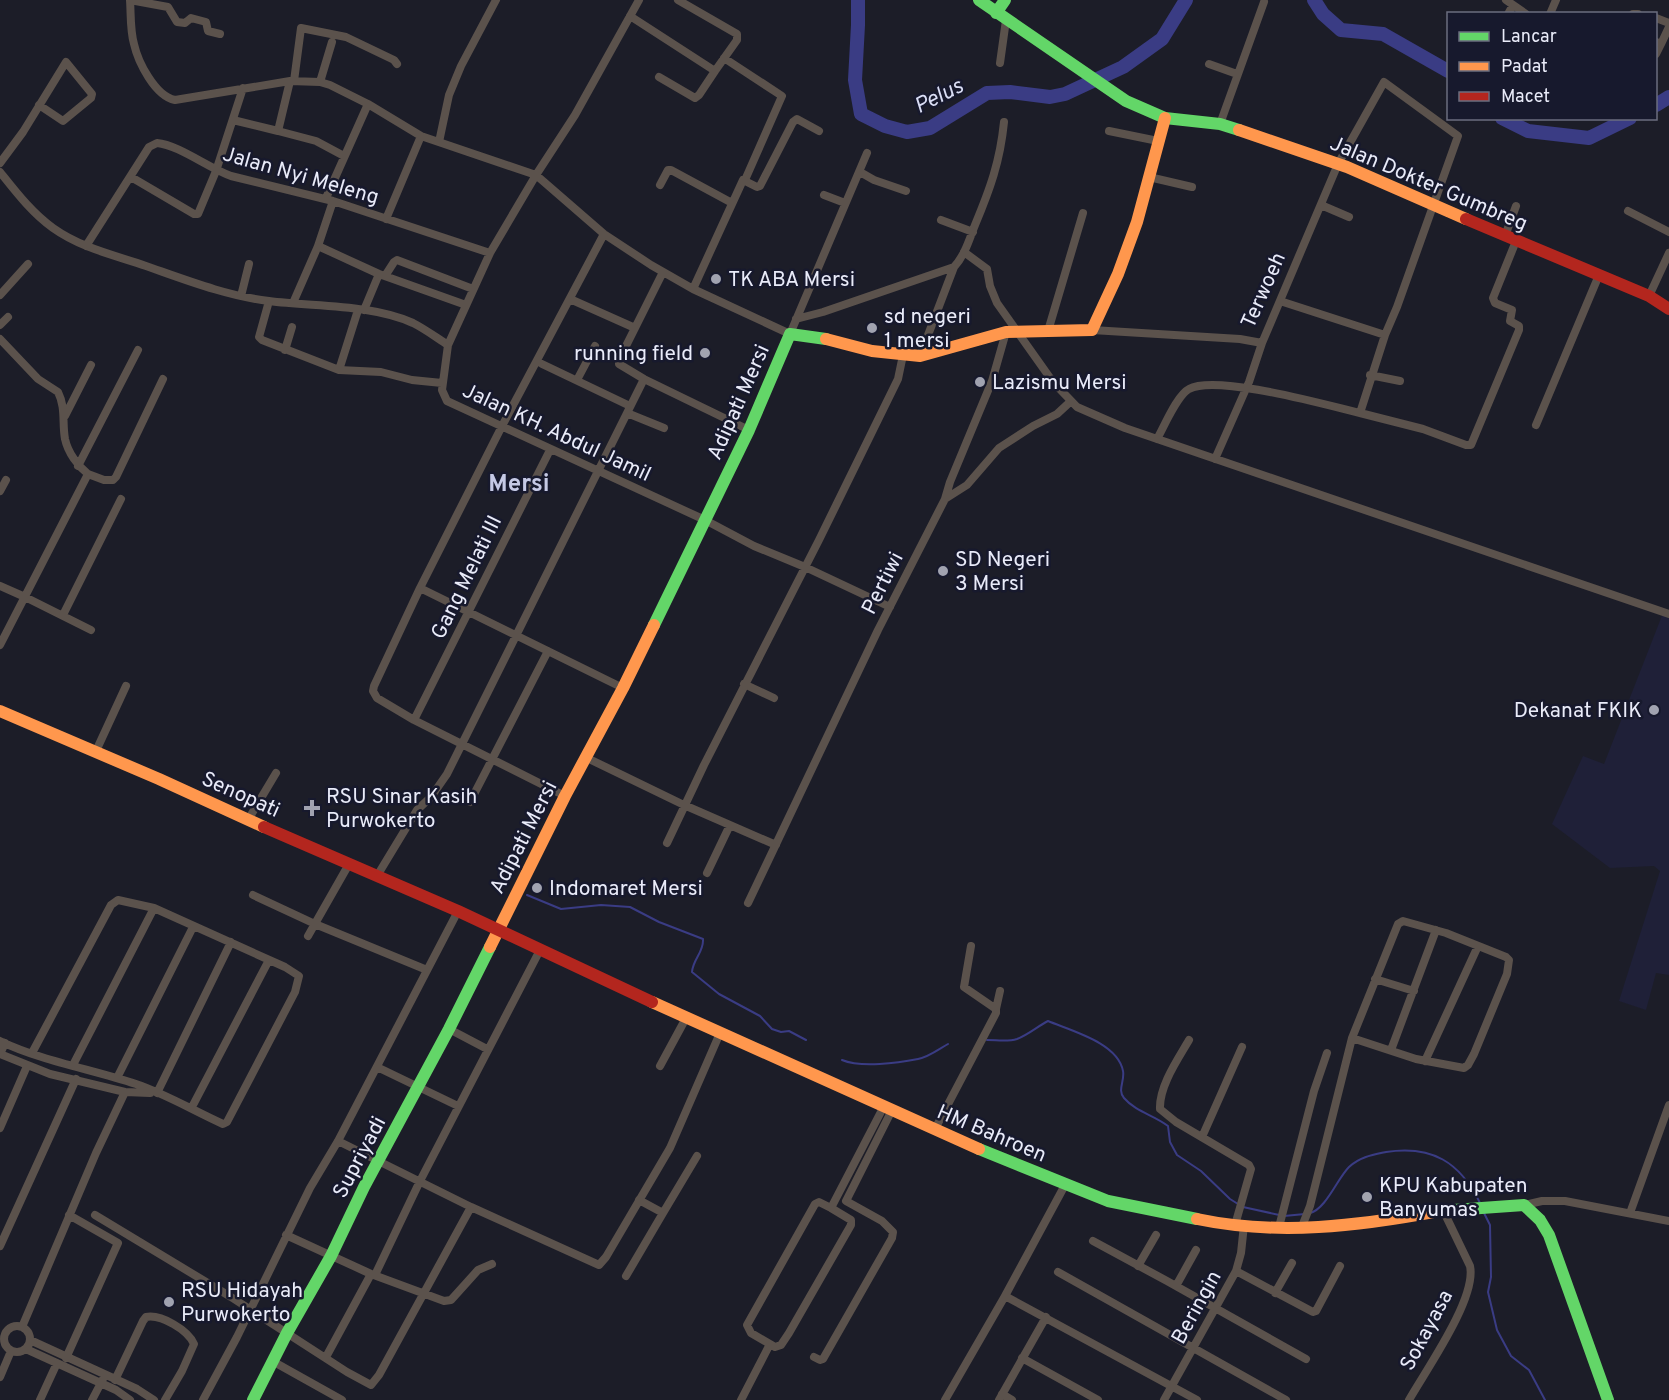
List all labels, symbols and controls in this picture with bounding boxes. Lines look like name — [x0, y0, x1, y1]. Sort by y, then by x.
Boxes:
legend — [1447, 12, 1657, 120]
text: Lancar — [1501, 26, 1557, 49]
text: Padat — [1501, 56, 1548, 79]
water label: Pelus — [910, 73, 969, 121]
text: Macet — [1501, 86, 1550, 109]
street label: Jalan Dokter Gumbreg — [1325, 130, 1531, 238]
street label: Jalan Nyi Meleng — [219, 141, 382, 212]
street label: Terwoeh — [1236, 249, 1293, 333]
place label: TK ABA Mersi — [728, 267, 855, 294]
marker: TK ABA Mersi — [709, 272, 723, 286]
place label: sd negeri 1 mersi — [884, 304, 971, 355]
marker: sd negeri 1 mersi — [865, 321, 879, 335]
place label: running field — [574, 341, 693, 368]
street label: Adipati Mersi — [702, 341, 777, 464]
marker: running field — [698, 346, 712, 360]
place label: Lazismu Mersi — [992, 370, 1127, 397]
marker: Lazismu Mersi — [973, 375, 987, 389]
street label: Jalan KH. Abdul Jamil — [458, 378, 655, 489]
district label: Mersi — [488, 470, 550, 500]
street label: Gang Melati III — [426, 511, 509, 644]
place label: SD Negeri 3 Mersi — [955, 547, 1050, 598]
street label: Pertiwi — [856, 548, 910, 619]
marker: SD Negeri 3 Mersi — [936, 564, 950, 578]
place label: Dekanat FKIK — [1514, 698, 1642, 725]
marker: Dekanat FKIK — [1647, 703, 1661, 717]
street label: Senopati — [197, 766, 284, 825]
street label: Adipati Mersi — [484, 777, 564, 899]
place label: RSU Sinar Kasih Purwokerto — [326, 784, 477, 835]
marker: RSU Sinar Kasih Purwokerto — [303, 799, 321, 817]
place label: Indomaret Mersi — [549, 876, 703, 903]
marker: Indomaret Mersi — [530, 881, 544, 895]
street label: HM Bahroen — [932, 1099, 1050, 1170]
street label: Supriyadi — [328, 1112, 393, 1203]
place label: KPU Kabupaten Banyumas — [1379, 1173, 1528, 1224]
marker: KPU Kabupaten Banyumas — [1360, 1190, 1374, 1204]
street label: Beringin — [1166, 1266, 1229, 1349]
place label: RSU Hidayah Purwokerto — [181, 1278, 303, 1329]
street label: Sokayasa — [1395, 1286, 1460, 1376]
marker: RSU Hidayah Purwokerto — [162, 1295, 176, 1309]

